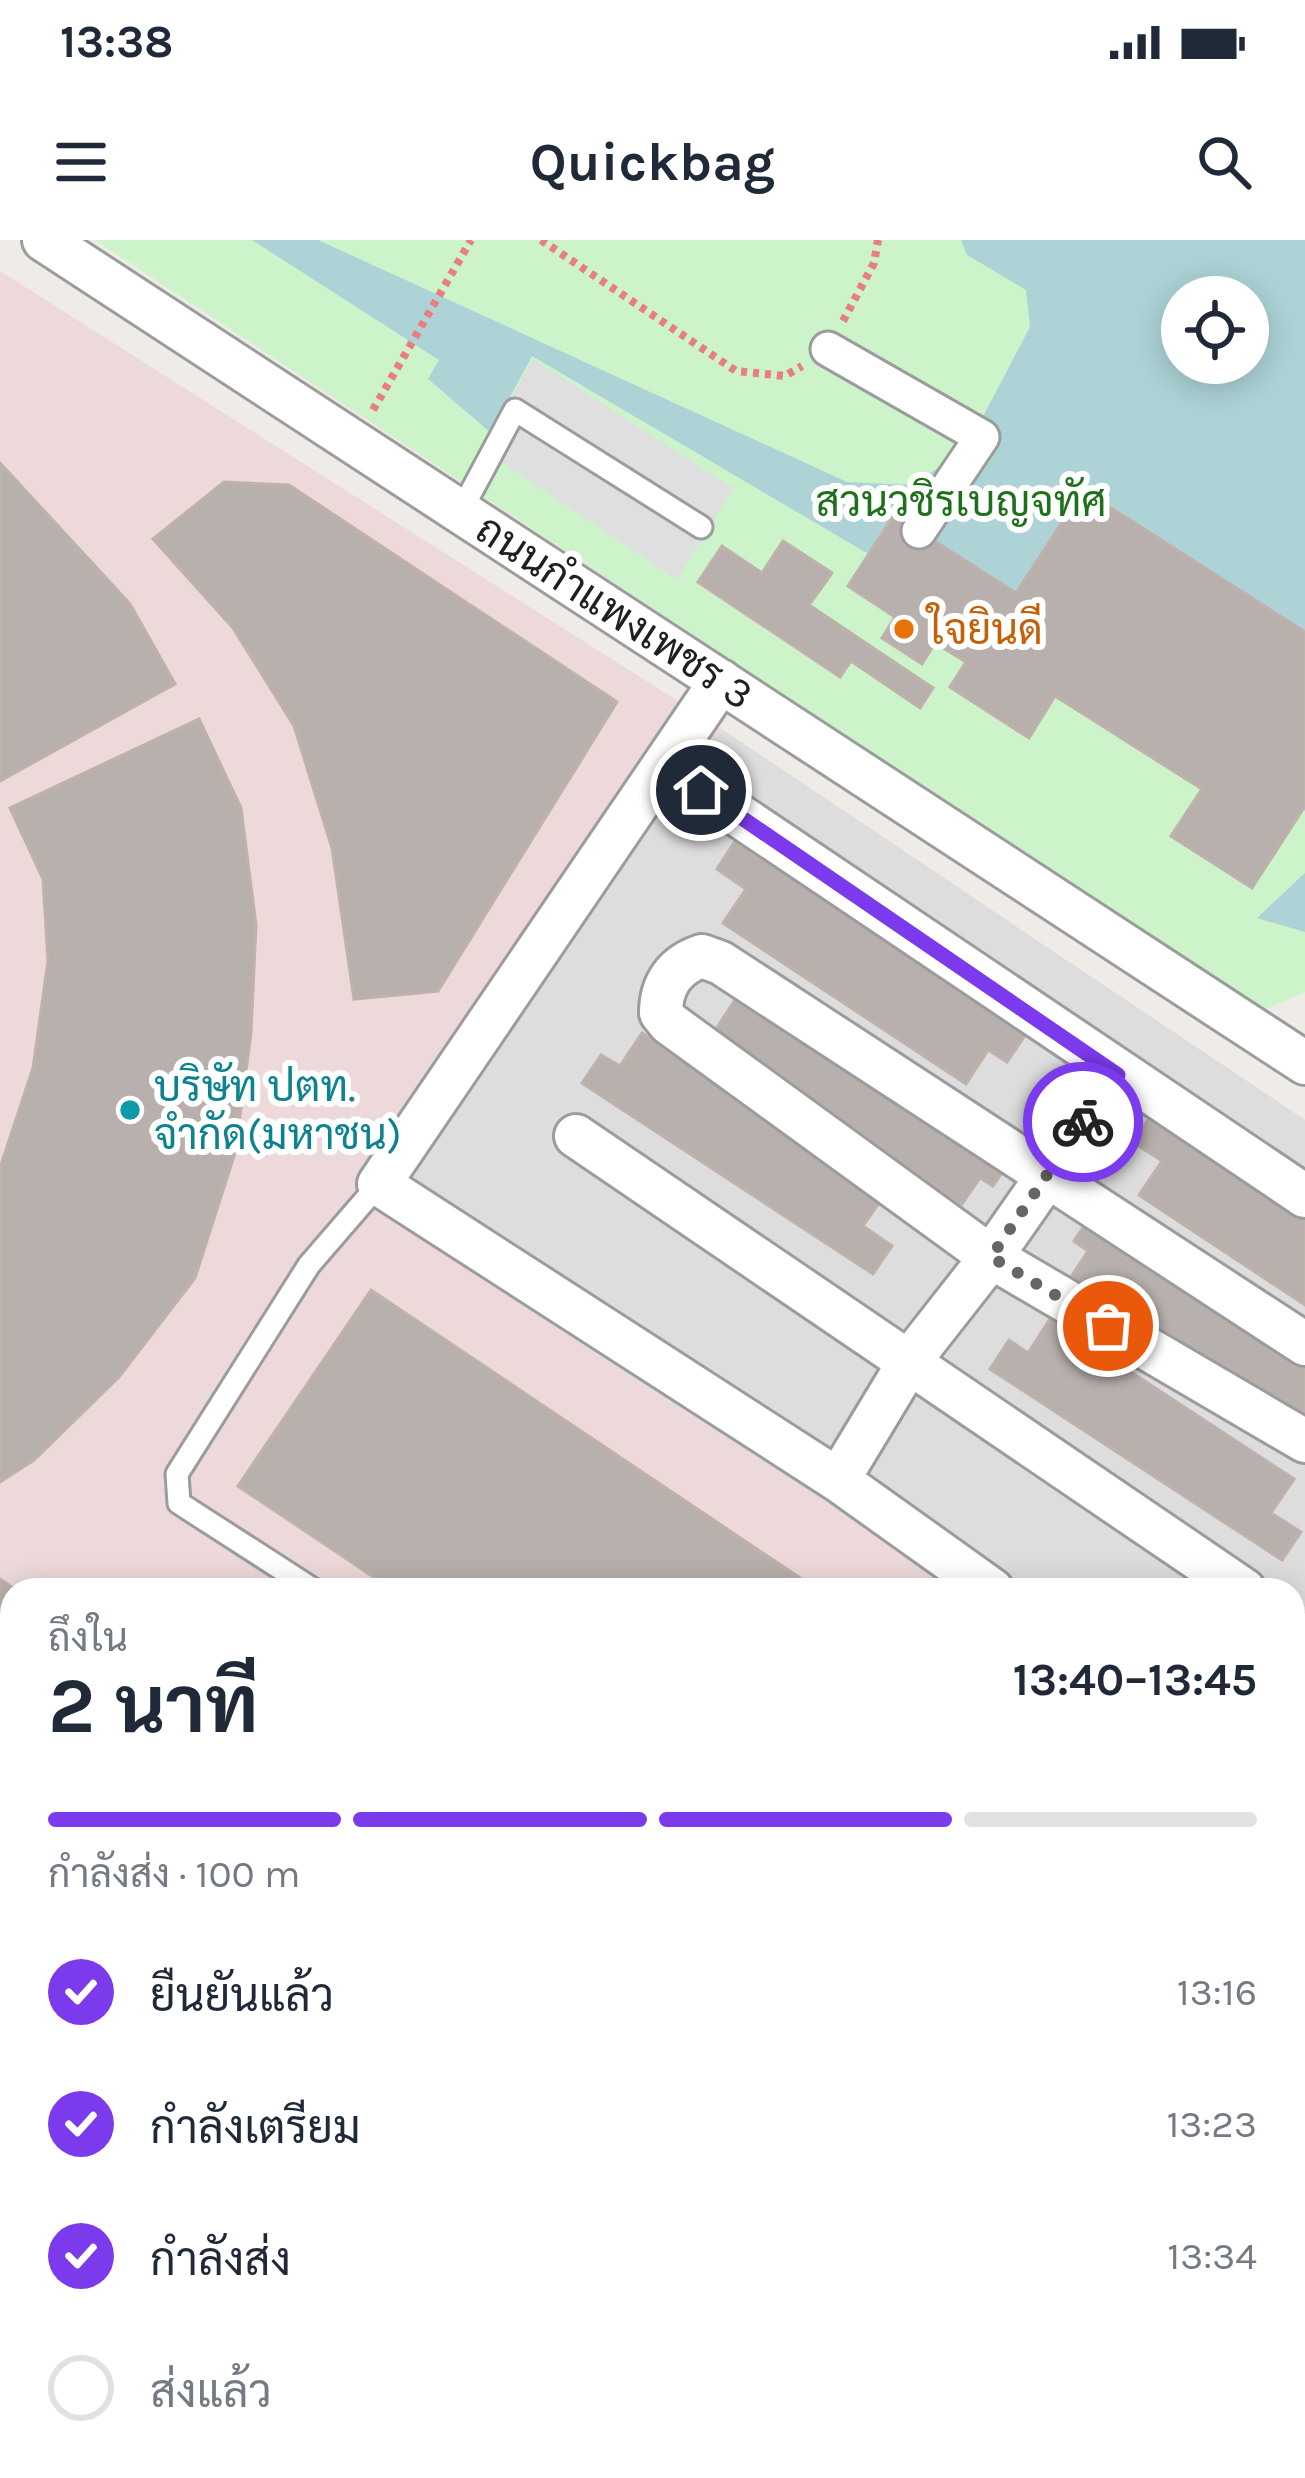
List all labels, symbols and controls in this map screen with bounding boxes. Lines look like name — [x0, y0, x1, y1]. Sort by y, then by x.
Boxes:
text: 13:38 — [60, 16, 173, 68]
icon: menu — [48, 129, 114, 195]
icon: search — [1191, 129, 1257, 195]
text: Quickbag — [530, 130, 775, 194]
map controls — [1161, 276, 1269, 384]
button: locate — [1161, 276, 1269, 384]
park label: สวนวชิรเบญจทัศ — [815, 477, 1107, 527]
street label: ถนนกำแพงเพชร 3 — [467, 504, 762, 720]
place label: ใจยินดี — [925, 602, 1043, 655]
marker: ใจยินดี — [891, 616, 917, 642]
pin — [650, 739, 752, 841]
icon: home — [668, 757, 734, 823]
place label: บริษัท ปตท. จำกัด(มหาชน) — [154, 1062, 402, 1160]
courier — [1023, 1062, 1143, 1182]
icon: bike — [1050, 1089, 1116, 1155]
marker: บริษัท ปตท. จำกัด(มหาชน) — [117, 1097, 143, 1123]
pin — [1057, 1275, 1159, 1377]
icon: bag — [1075, 1293, 1141, 1359]
text: ถึงใน — [48, 1615, 128, 1661]
text: 13:40–13:45 — [1013, 1654, 1257, 1706]
text: 2 นาที — [48, 1660, 258, 1752]
text: กำลังส่ง · 100 m — [48, 1851, 300, 1897]
icon: check — [48, 1959, 114, 2025]
text: 13:16 — [1177, 1969, 1257, 2015]
text: ยืนยันแล้ว — [150, 1970, 334, 2022]
icon: check — [48, 2091, 114, 2157]
text: 13:23 — [1166, 2101, 1257, 2147]
text: กำลังเตรียม — [150, 2102, 361, 2154]
icon: check — [48, 2223, 114, 2289]
text: 13:34 — [1167, 2233, 1257, 2279]
text: กำลังส่ง — [150, 2234, 291, 2286]
text: ส่งแล้ว — [150, 2366, 272, 2418]

